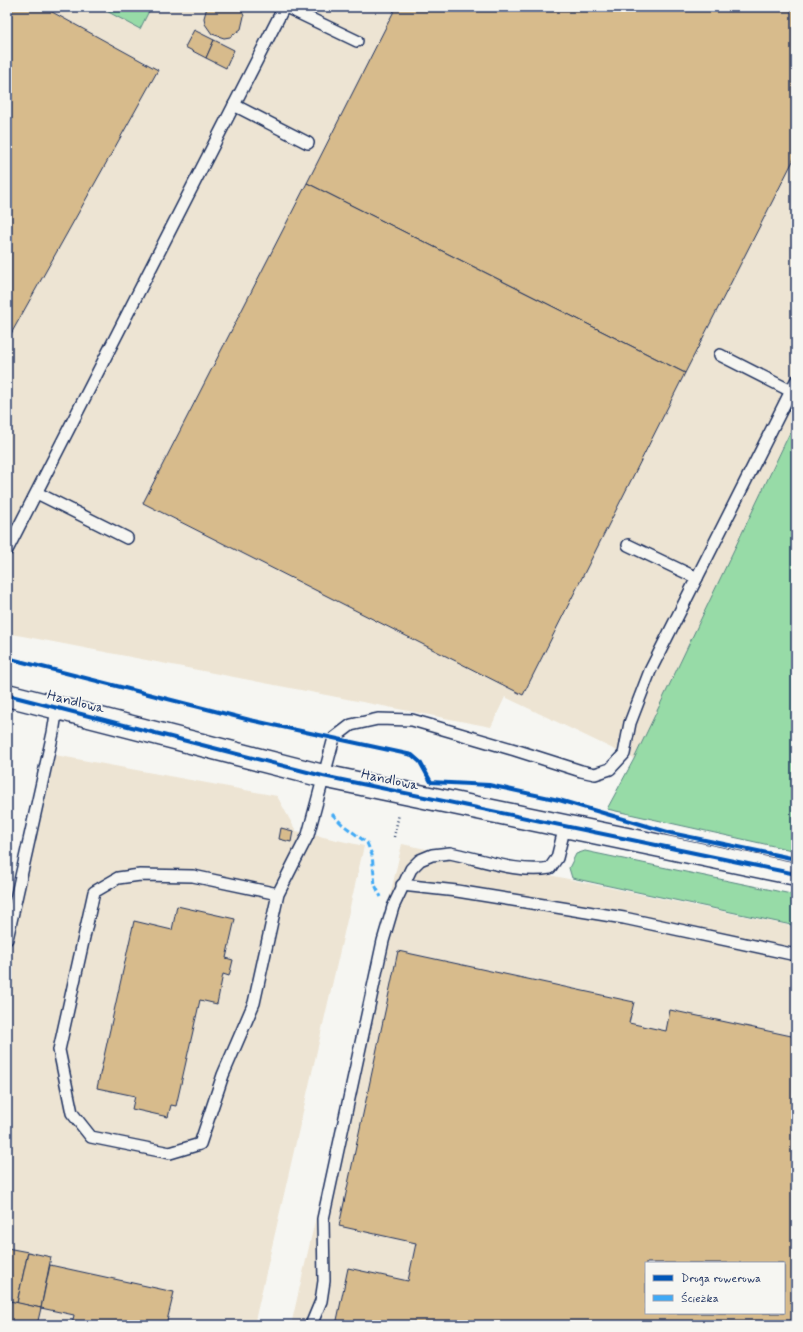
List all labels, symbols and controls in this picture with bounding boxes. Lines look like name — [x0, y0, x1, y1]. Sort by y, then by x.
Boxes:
street label: Handlowa — [45, 686, 107, 718]
street label: Handlowa — [359, 765, 421, 795]
legend — [645, 1262, 785, 1314]
text: Droga rowerowa — [681, 1271, 761, 1287]
text: Ścieżka — [681, 1291, 719, 1307]

